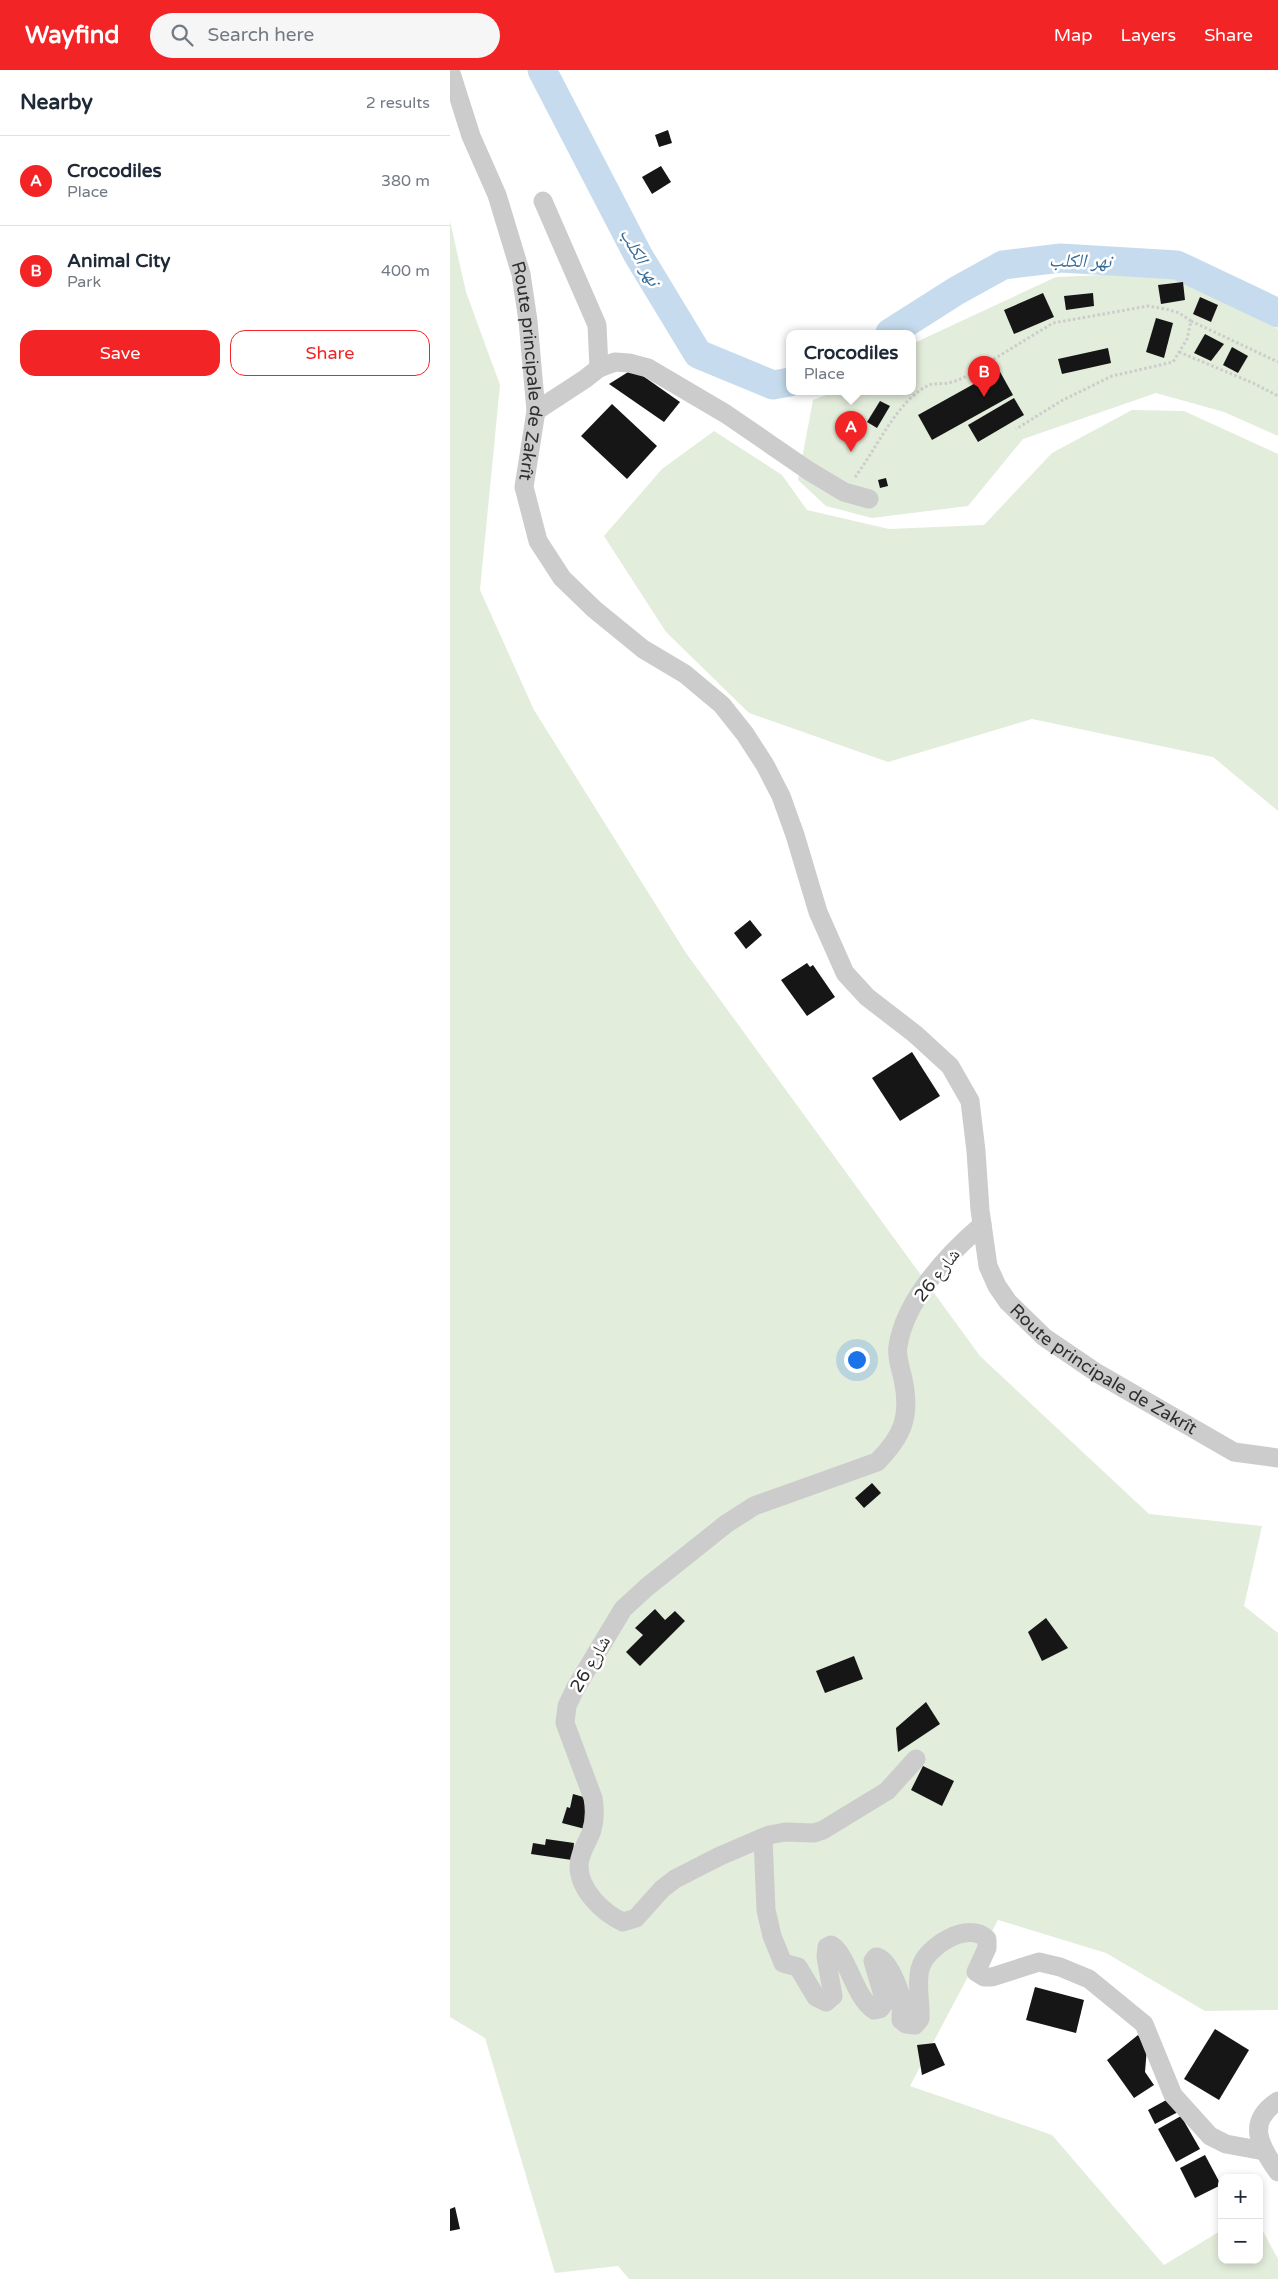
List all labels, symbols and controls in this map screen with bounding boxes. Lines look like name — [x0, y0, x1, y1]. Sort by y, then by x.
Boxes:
search box — [150, 13, 500, 58]
text: Wayfind — [25, 21, 120, 50]
icon: search — [168, 21, 196, 49]
text: Search here — [208, 24, 314, 46]
text: Map — [1054, 24, 1093, 46]
text: Layers — [1121, 24, 1176, 46]
text: Share — [1204, 24, 1253, 46]
text: Nearby — [20, 90, 93, 115]
text: 2 results — [366, 93, 430, 113]
text: Crocodiles — [67, 160, 162, 182]
text: A — [30, 171, 42, 191]
text: 380 m — [381, 171, 430, 191]
text: Place — [67, 182, 108, 202]
water label: نهر الكلب — [615, 224, 666, 292]
water label: نهر الكلب — [1049, 249, 1114, 273]
text: Animal City — [67, 250, 170, 272]
street label: Route principale de Zakrît — [507, 259, 548, 482]
text: B — [30, 261, 42, 281]
text: 400 m — [381, 261, 430, 281]
text: Park — [67, 272, 101, 292]
button: Save — [20, 330, 220, 376]
button: Share — [230, 330, 430, 376]
popup — [786, 330, 916, 395]
text: Crocodiles — [804, 342, 898, 364]
pin: B — [968, 356, 1000, 397]
text: Place — [804, 364, 845, 384]
pin: A — [835, 411, 867, 452]
street label: شارع 26 — [909, 1244, 965, 1306]
street label: Route principale de Zakrît — [1005, 1299, 1201, 1439]
your location — [844, 1347, 870, 1373]
street label: شارع 26 — [565, 1632, 615, 1696]
map controls — [1218, 2174, 1263, 2264]
button: + — [1218, 2174, 1263, 2219]
button: − — [1218, 2219, 1263, 2264]

